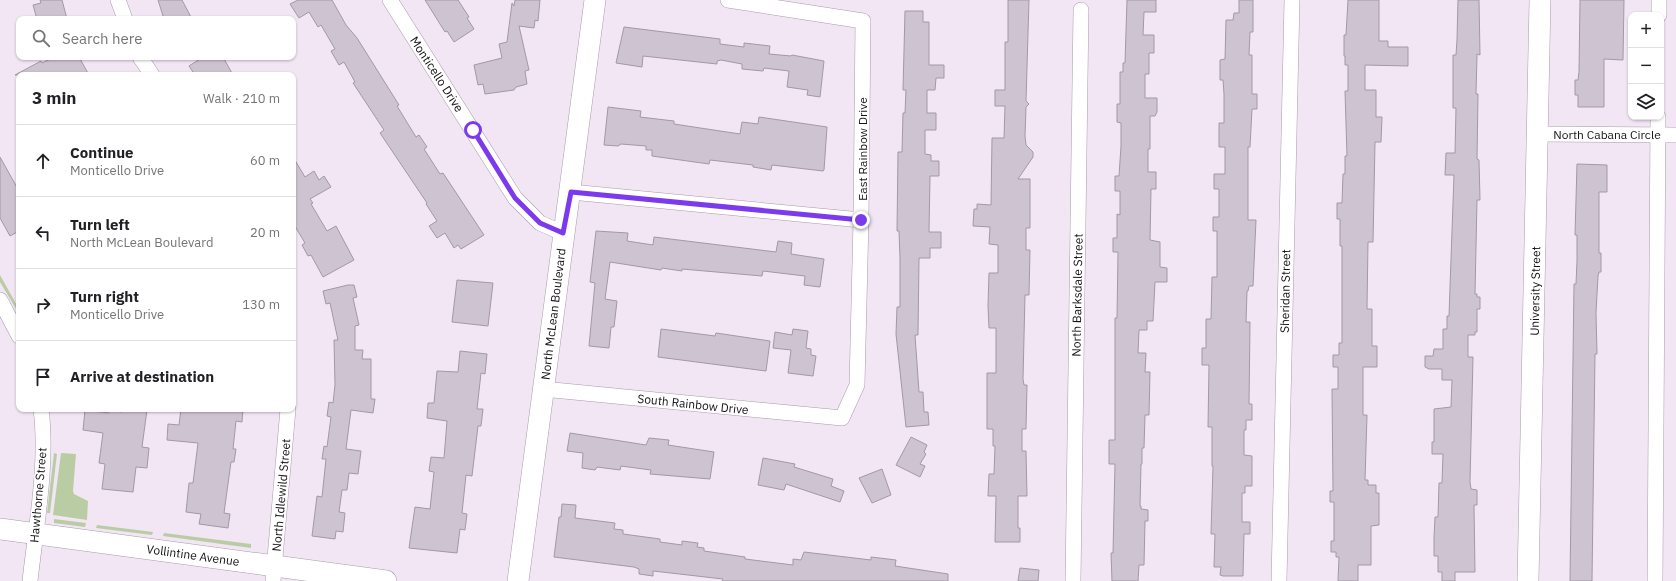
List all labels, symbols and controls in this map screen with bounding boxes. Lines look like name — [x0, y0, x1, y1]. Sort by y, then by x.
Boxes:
map controls — [1628, 12, 1664, 120]
button: + — [1628, 12, 1664, 48]
search box — [16, 16, 296, 60]
icon: search — [30, 27, 52, 49]
text: Search here — [62, 29, 142, 48]
street label: Monticello Drive — [407, 33, 467, 115]
button: − — [1628, 48, 1664, 84]
button: layers — [1628, 84, 1664, 120]
text: 3 min — [32, 87, 76, 109]
text: Walk · 210 m — [203, 90, 280, 107]
street label: East Rainbow Drive — [855, 97, 870, 201]
route start — [464, 121, 482, 139]
street label: North Cabana Circle — [1553, 127, 1661, 142]
text: Continue — [70, 143, 134, 162]
icon: ahead — [32, 150, 54, 172]
text: 60 m — [250, 152, 280, 169]
text: Monticello Drive — [70, 162, 164, 179]
route end — [852, 211, 870, 229]
text: Turn left — [70, 215, 130, 234]
icon: left — [32, 222, 54, 244]
text: 20 m — [250, 224, 280, 241]
street label: North Barksdale Street — [1068, 233, 1086, 357]
text: North McLean Boulevard — [70, 234, 214, 251]
street label: University Street — [1527, 246, 1543, 336]
street label: North McLean Boulevard — [537, 247, 569, 381]
street label: Sheridan Street — [1277, 249, 1293, 333]
text: Turn right — [70, 287, 139, 306]
icon: right — [32, 294, 54, 316]
text: 130 m — [242, 296, 280, 313]
text: Monticello Drive — [70, 306, 164, 323]
icon: arrive — [32, 366, 54, 388]
text: Arrive at destination — [70, 367, 214, 386]
street label: South Rainbow Drive — [637, 391, 750, 417]
street label: North Idlewild Street — [269, 438, 293, 552]
street label: Hawthorne Street — [26, 447, 50, 543]
street label: Vollintine Avenue — [146, 541, 241, 569]

